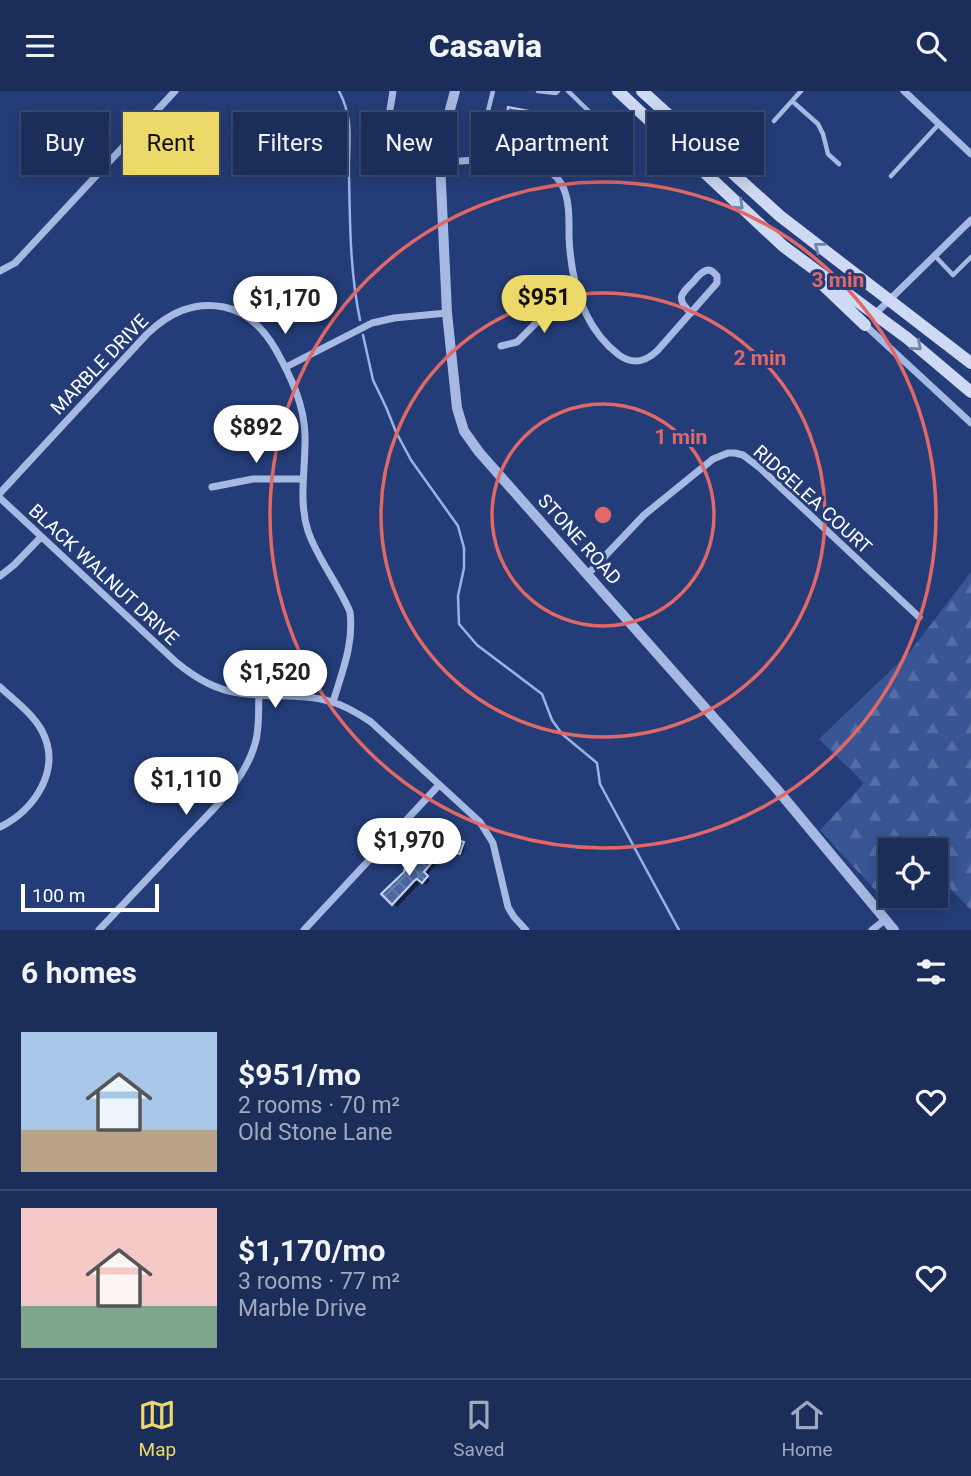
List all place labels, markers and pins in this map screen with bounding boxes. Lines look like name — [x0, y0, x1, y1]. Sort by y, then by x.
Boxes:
pin: $951 — [503, 275, 585, 335]
pin: $1,170 — [228, 277, 342, 336]
pin: $892 — [215, 405, 297, 465]
centre of rings — [591, 503, 615, 527]
pin: $1,520 — [218, 651, 332, 710]
pin: $1,110 — [129, 757, 243, 817]
pin: $1,970 — [352, 819, 466, 878]

